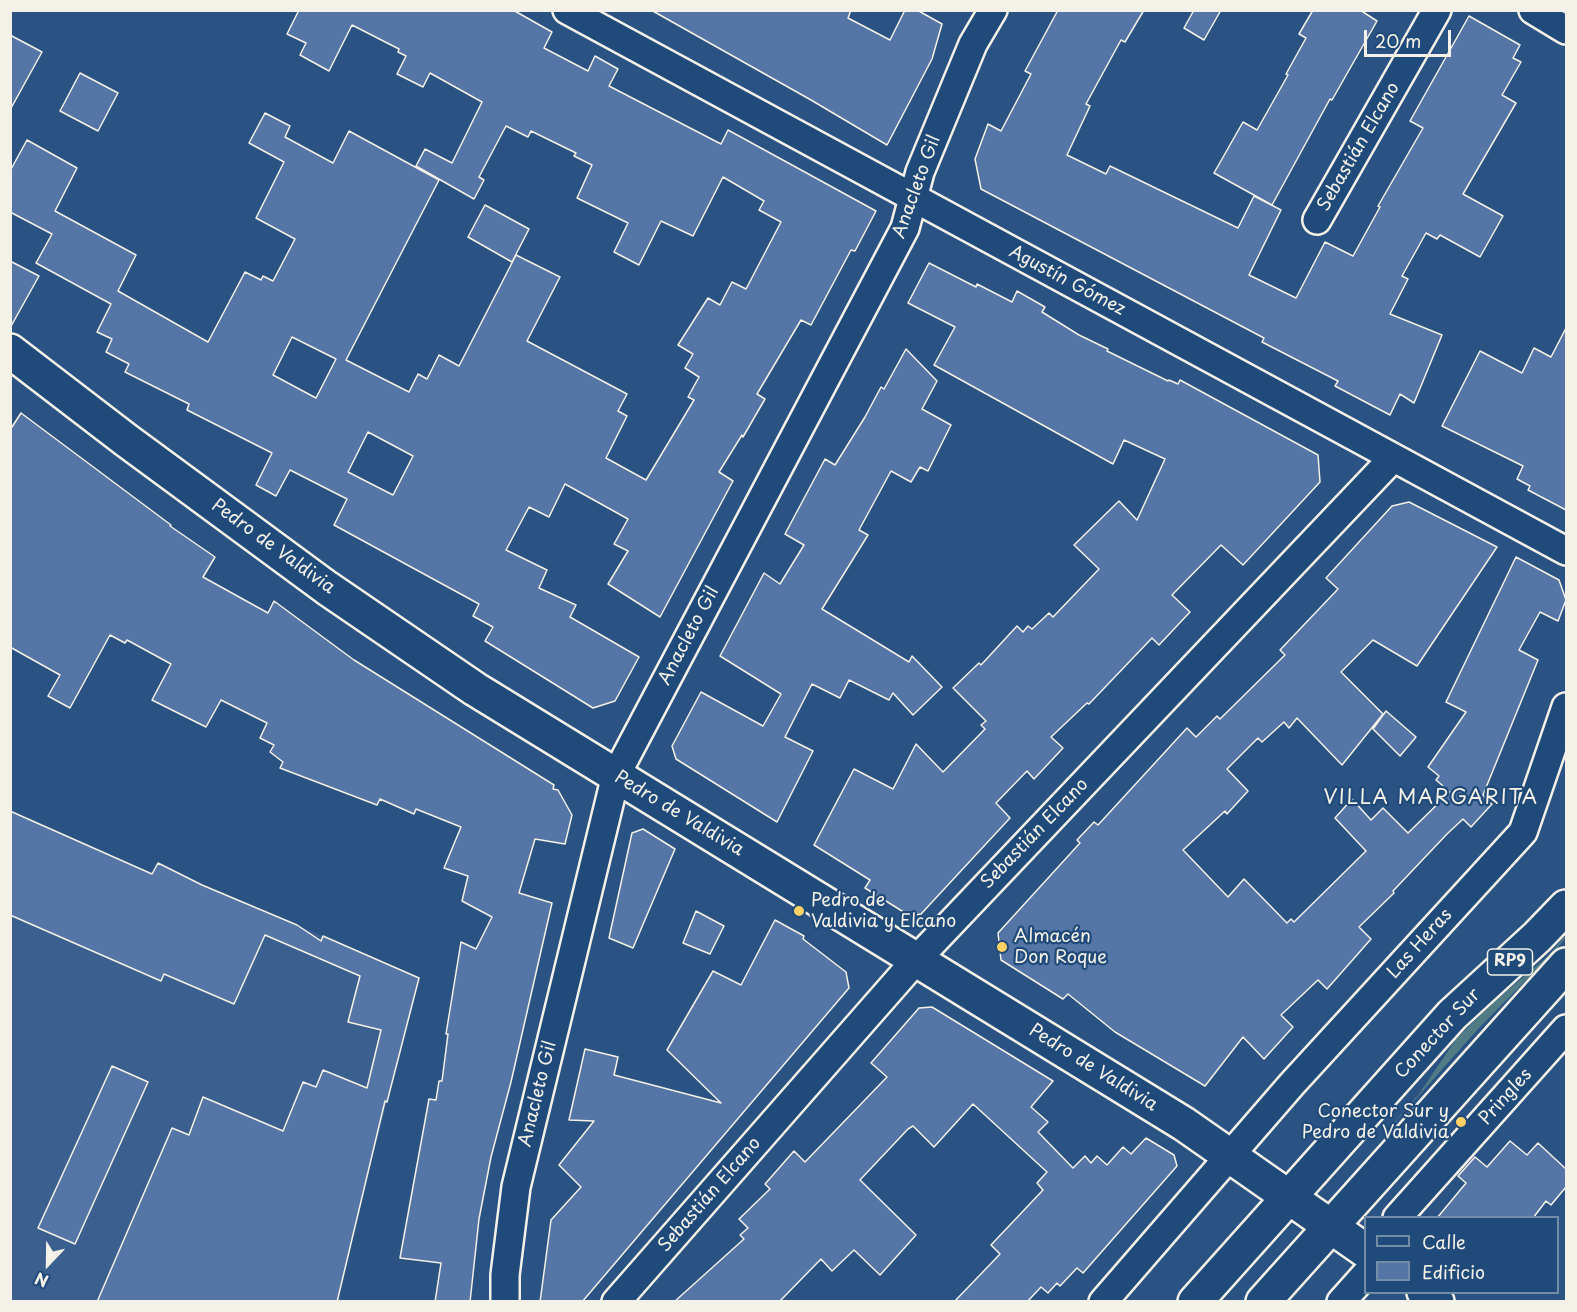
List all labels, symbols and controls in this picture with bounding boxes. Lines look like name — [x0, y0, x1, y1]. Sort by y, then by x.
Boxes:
scale bar — [1367, 18, 1454, 56]
text: 20 m — [1375, 27, 1421, 54]
street label: Sebastián Elcano — [1313, 79, 1405, 215]
street label: Anacleto Gil — [888, 132, 946, 242]
street label: Agustín Gómez — [1005, 241, 1129, 321]
street label: Pedro de Valdivia — [207, 495, 339, 599]
street label: Anacleto Gil — [654, 583, 724, 689]
street label: Pedro de Valdivia — [610, 767, 748, 861]
street label: Sebastián Elcano — [977, 774, 1093, 894]
district label: VILLA MARGARITA — [1325, 786, 1537, 810]
place label: Pedro de Valdivia y Elcano — [811, 890, 956, 932]
marker: Pedro de Valdivia y Elcano — [792, 904, 806, 918]
street label: Las Heras — [1383, 905, 1457, 983]
place label: Almacén Don Roque — [1014, 926, 1107, 968]
marker: Almacén Don Roque — [995, 940, 1009, 954]
road number: RP9 — [1488, 949, 1532, 975]
street label: Conector Sur — [1391, 984, 1485, 1084]
street label: Pedro de Valdivia — [1025, 1020, 1161, 1116]
street label: Anacleto Gil — [514, 1039, 562, 1149]
street label: Pringles — [1475, 1064, 1537, 1130]
place label: Conector Sur y Pedro de Valdivia — [1302, 1101, 1449, 1144]
marker: Conector Sur y Pedro de Valdivia — [1454, 1115, 1468, 1129]
street label: Sebastián Elcano — [654, 1133, 766, 1257]
legend — [1364, 1216, 1559, 1294]
text: Calle — [1422, 1228, 1466, 1255]
north arrow — [18, 1234, 78, 1294]
text: Edificio — [1422, 1258, 1485, 1285]
text: N — [31, 1267, 52, 1294]

